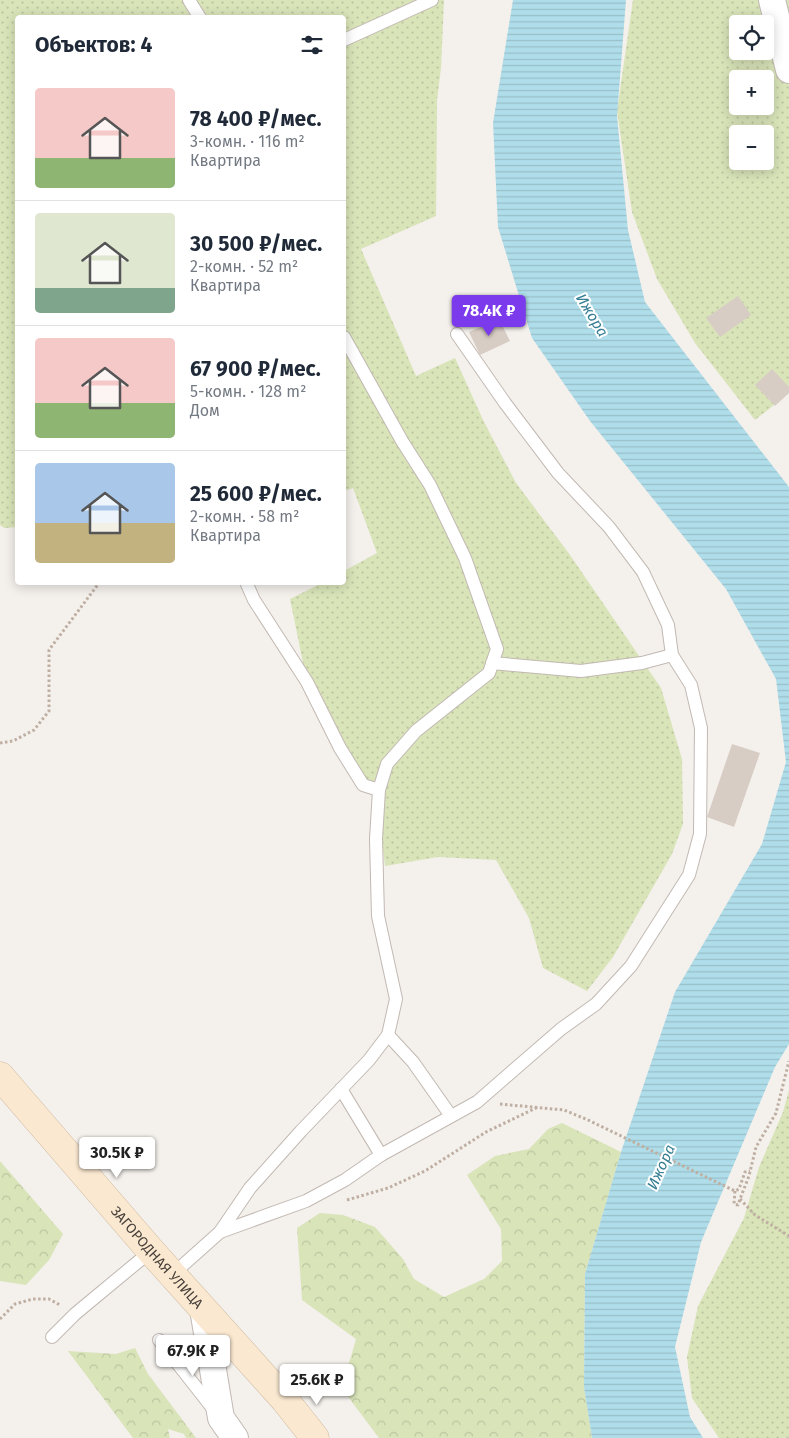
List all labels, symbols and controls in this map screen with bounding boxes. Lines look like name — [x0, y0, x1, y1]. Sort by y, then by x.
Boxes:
map controls — [729, 15, 774, 170]
button: locate — [729, 15, 774, 60]
icon: filters — [298, 31, 326, 59]
text: Объектов: 4 — [35, 32, 152, 58]
button: + — [729, 70, 774, 115]
text: 78 400 ₽/мес. — [190, 106, 321, 132]
icon: home — [75, 108, 135, 168]
button: − — [729, 125, 774, 170]
text: 3-комн. · 116 m² — [190, 132, 305, 151]
text: Квартира — [190, 151, 261, 170]
text: 30 500 ₽/мес. — [190, 231, 322, 257]
icon: home — [75, 233, 135, 293]
text: 2-комн. · 52 m² — [190, 257, 298, 276]
text: Квартира — [190, 276, 261, 295]
water label: Ижора — [572, 290, 612, 340]
pin: 78.4K ₽ — [443, 294, 535, 337]
text: 78.4K ₽ — [463, 301, 515, 320]
text: 67 900 ₽/мес. — [190, 356, 321, 382]
icon: home — [75, 358, 135, 418]
text: 5-комн. · 128 m² — [190, 382, 306, 401]
text: Дом — [190, 401, 220, 420]
text: 25 600 ₽/мес. — [190, 481, 322, 507]
icon: home — [75, 483, 135, 543]
text: 2-комн. · 58 m² — [190, 507, 299, 526]
text: Квартира — [190, 526, 261, 545]
pin: 30.5K ₽ — [71, 1136, 163, 1179]
water label: Ижора — [643, 1142, 679, 1192]
text: 30.5K ₽ — [90, 1143, 144, 1162]
street label: ЗАГОРОДНАЯ УЛИЦА — [107, 1203, 207, 1312]
pin: 67.9K ₽ — [147, 1334, 239, 1377]
text: 67.9K ₽ — [167, 1341, 219, 1360]
pin: 25.6K ₽ — [271, 1364, 363, 1406]
text: 25.6K ₽ — [291, 1370, 344, 1389]

